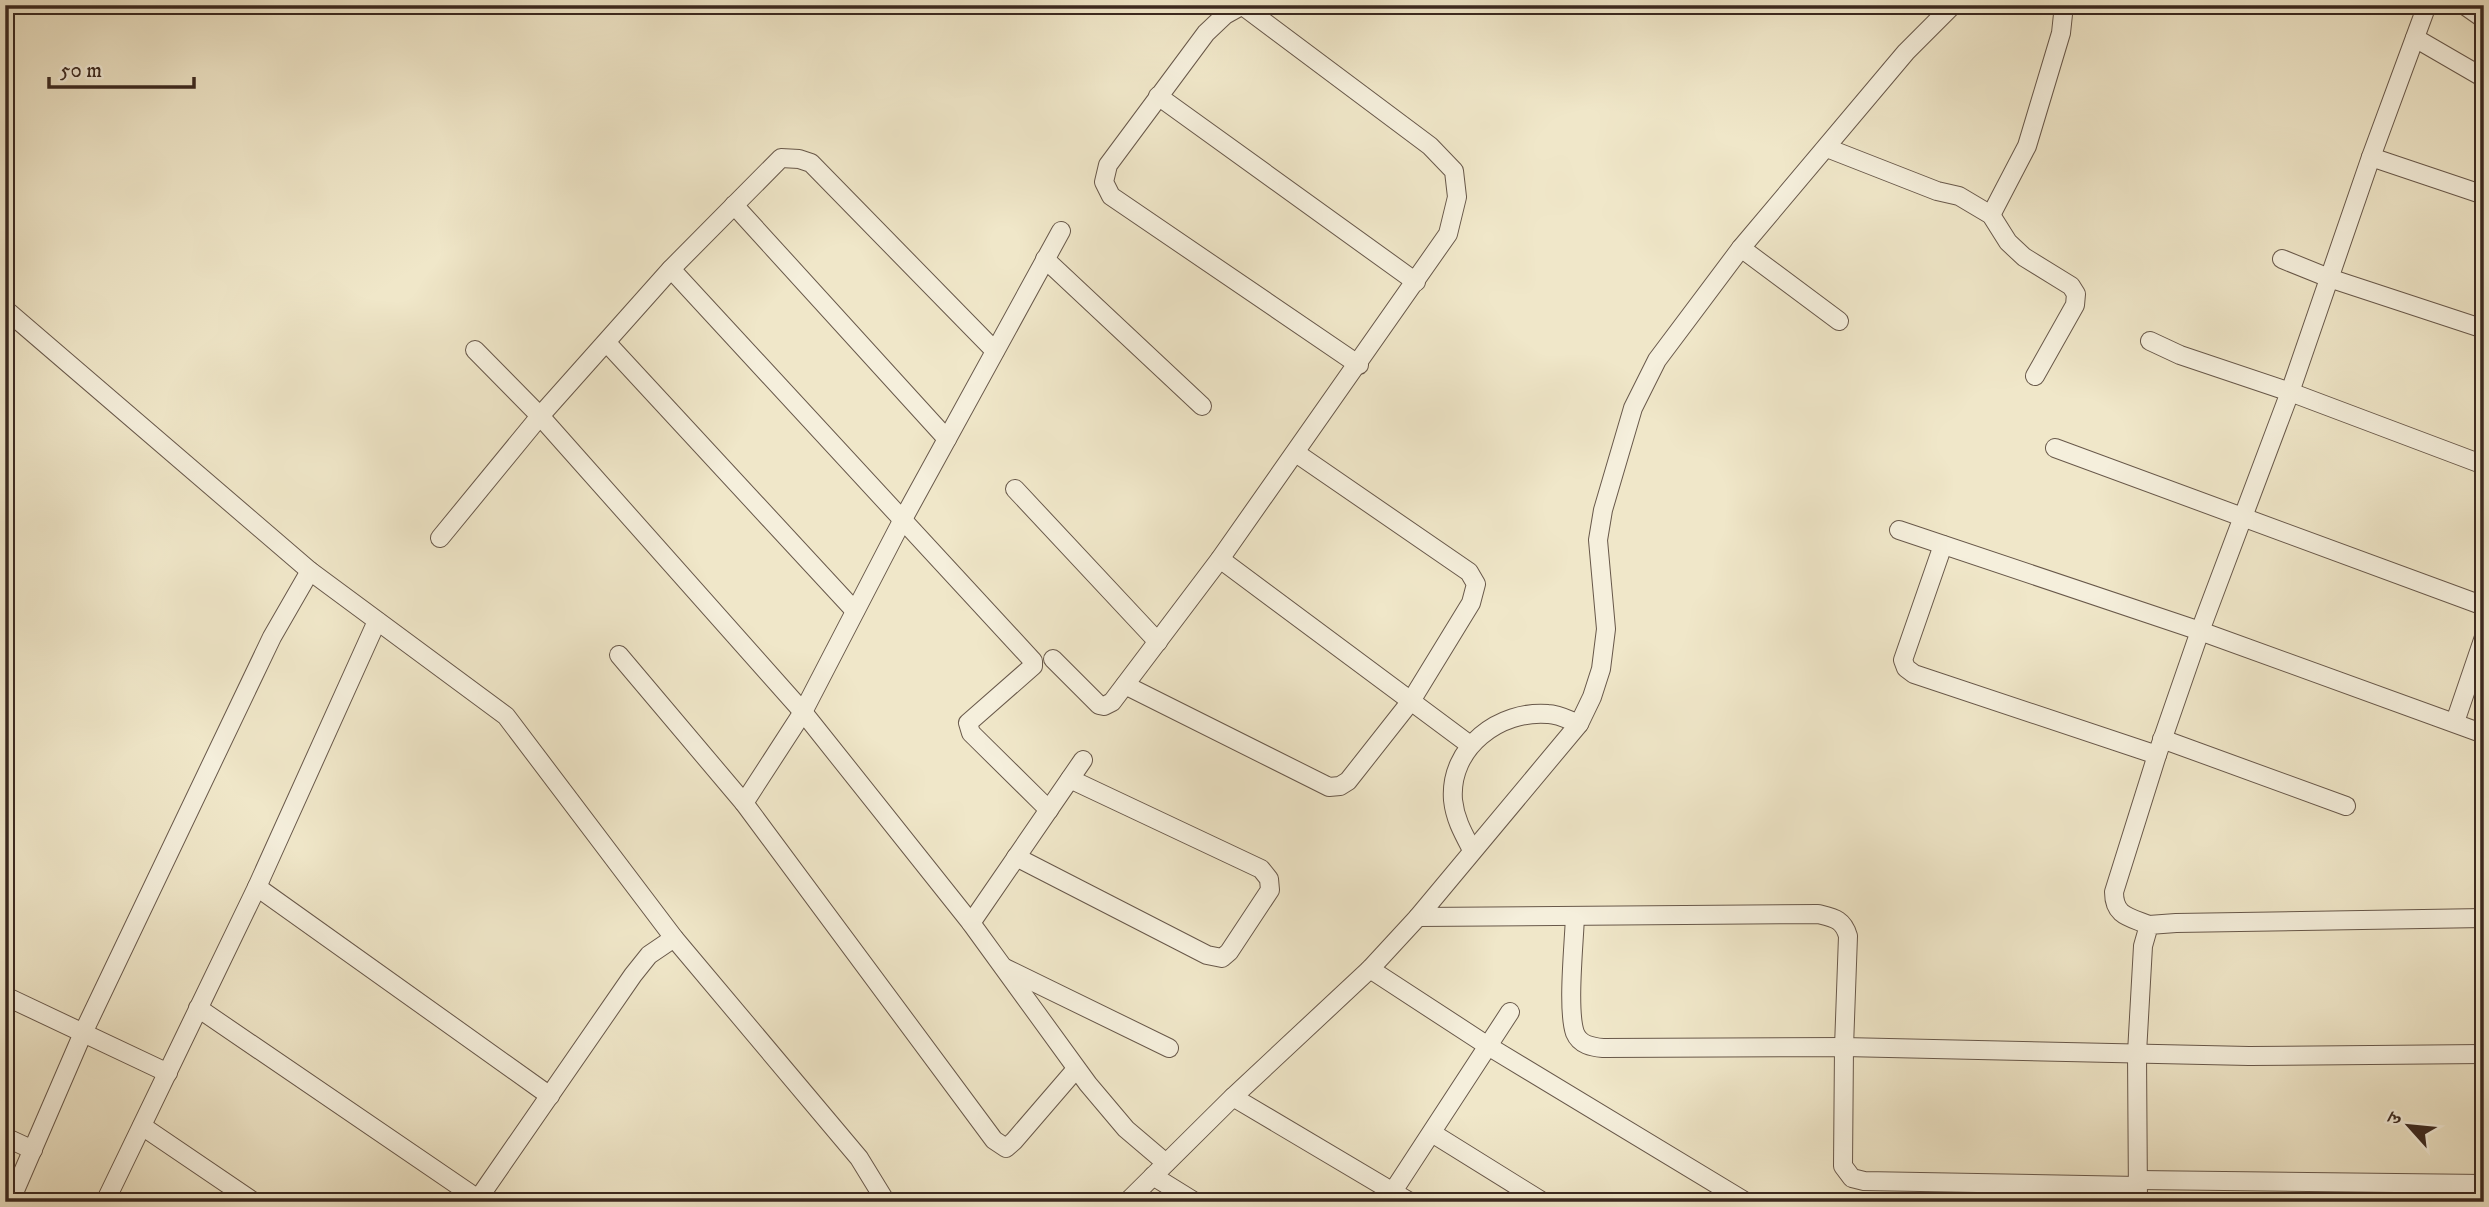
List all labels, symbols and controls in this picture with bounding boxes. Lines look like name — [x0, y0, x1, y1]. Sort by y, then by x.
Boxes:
scale bar — [49, 46, 194, 90]
text: 50 m — [60, 58, 102, 84]
north arrow — [2374, 1092, 2444, 1162]
text: उ — [2382, 1108, 2408, 1130]

